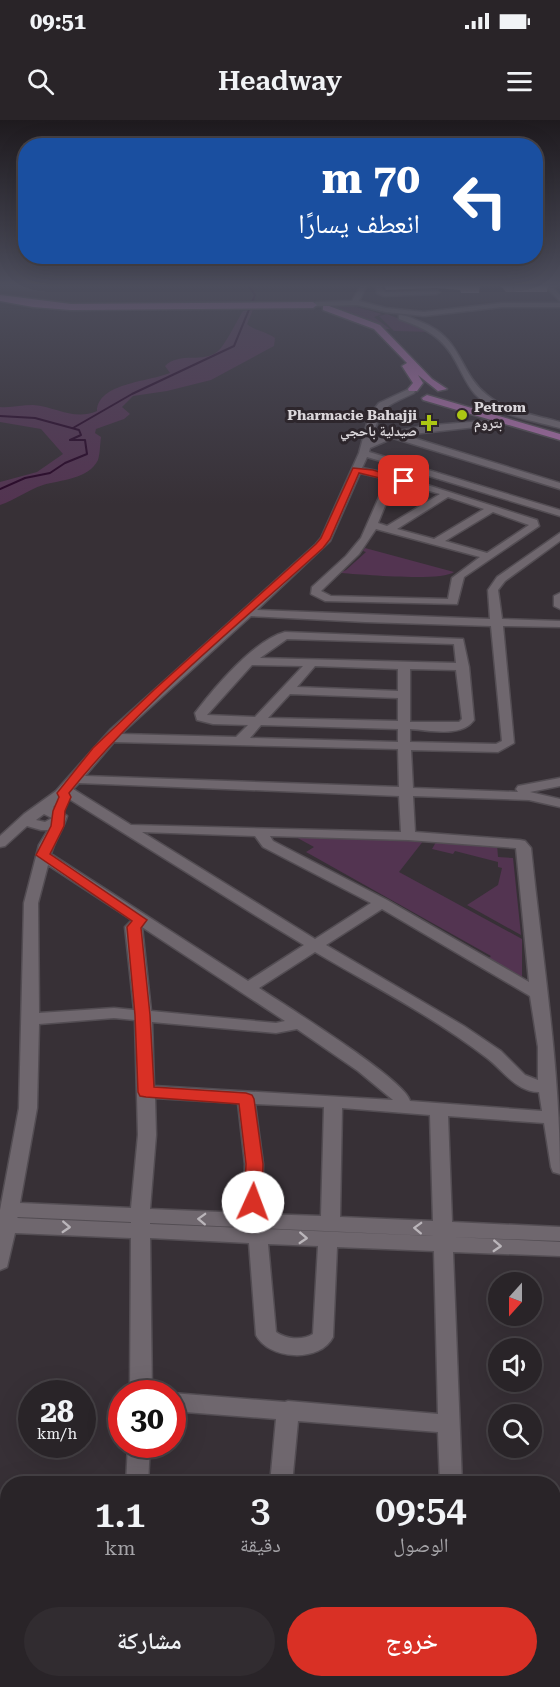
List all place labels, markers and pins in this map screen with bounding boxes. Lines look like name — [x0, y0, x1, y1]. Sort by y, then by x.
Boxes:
place label: Petrom بتروم — [474, 399, 527, 433]
place label: Pharmacie Bahajji صيدلية باحجي — [287, 407, 417, 442]
marker: Petrom بتروم — [455, 408, 469, 422]
marker: Pharmacie Bahajji صيدلية باحجي — [422, 416, 436, 430]
pin — [378, 455, 429, 506]

